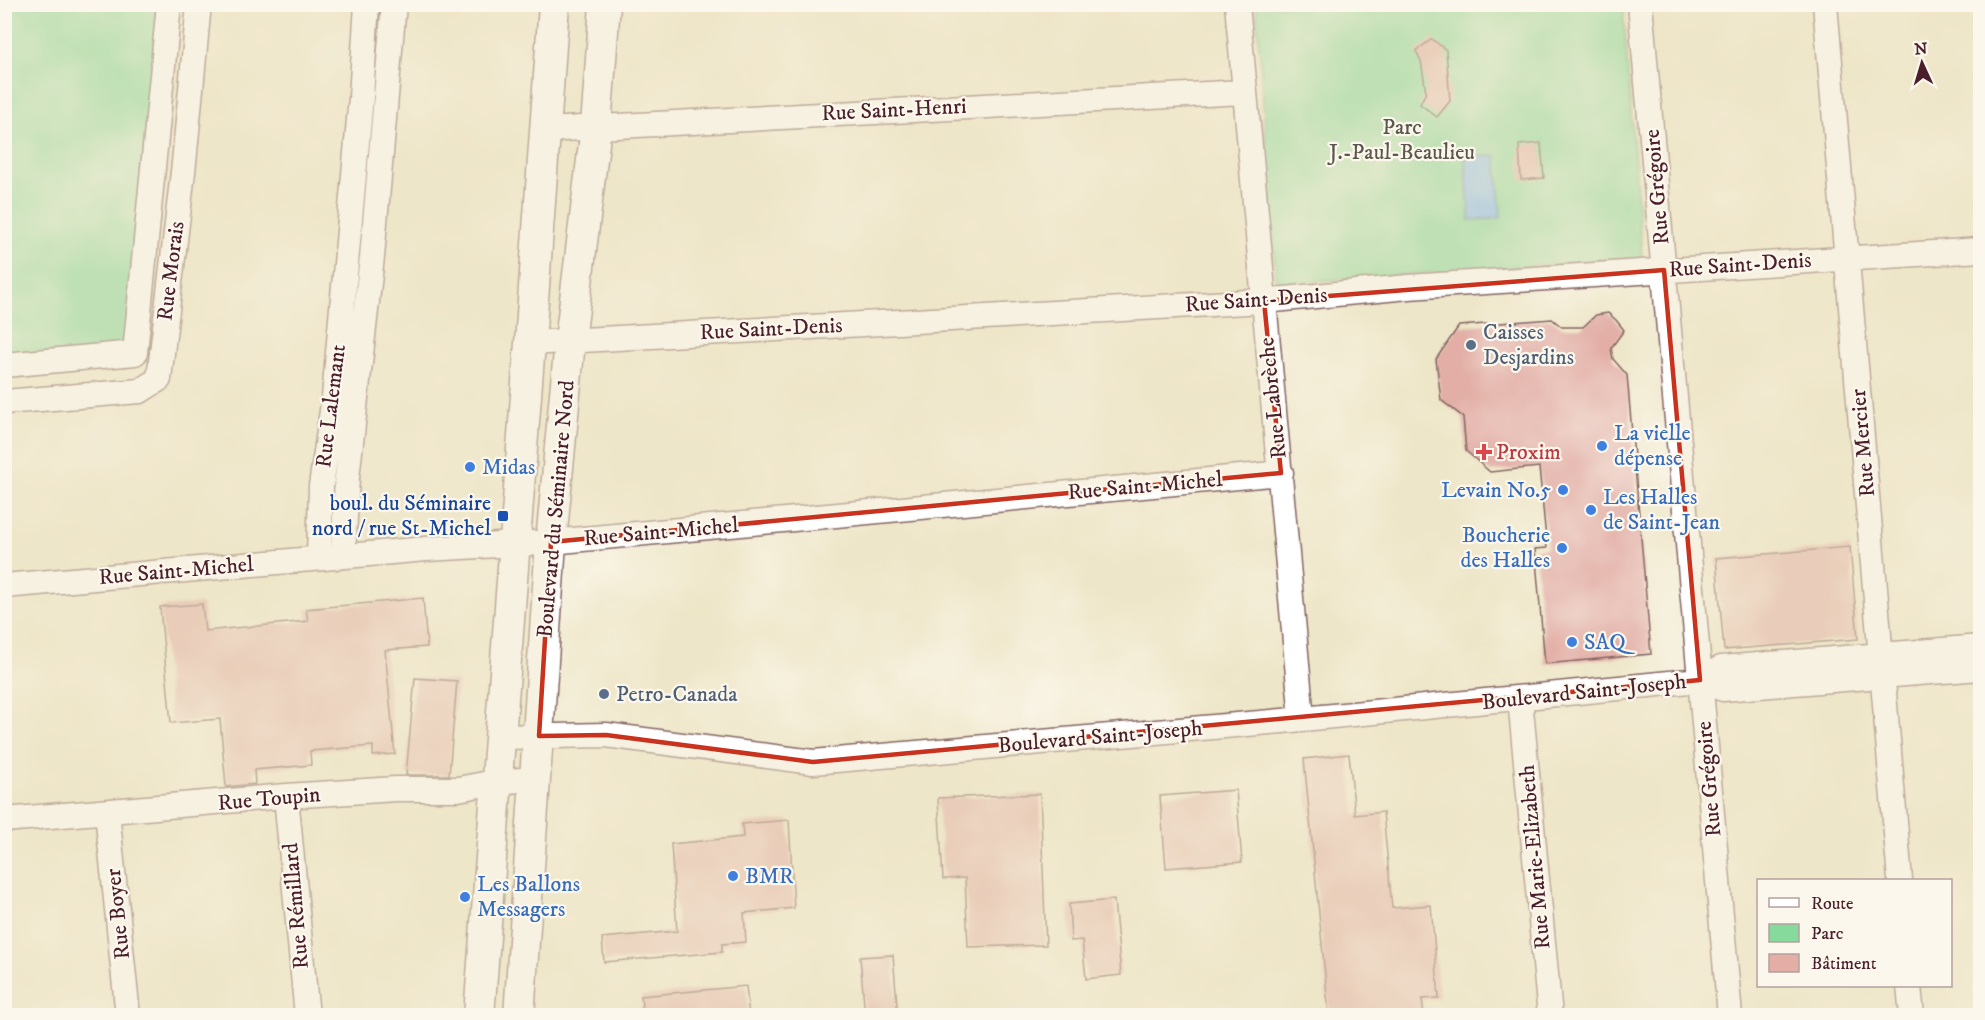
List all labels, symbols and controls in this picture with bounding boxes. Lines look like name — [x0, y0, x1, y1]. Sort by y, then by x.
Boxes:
north arrow — [1892, 33, 1952, 93]
text: N — [1914, 39, 1928, 59]
street label: Rue Saint-Henri — [821, 93, 967, 127]
park label: Parc J.-Paul-Beaulieu — [1327, 114, 1475, 166]
street label: Rue Grégoire — [1638, 128, 1676, 246]
street label: Rue Morais — [152, 220, 190, 322]
street label: Rue Saint-Denis — [1668, 247, 1812, 283]
street label: Rue Saint-Denis — [1184, 282, 1328, 318]
street label: Rue Saint-Denis — [699, 312, 843, 346]
place label: Caisses Desjardins — [1483, 319, 1574, 371]
street label: Rue Labrèche — [1253, 336, 1293, 460]
marker: Caisses Desjardins — [1464, 338, 1478, 352]
street label: Rue Lalemant — [310, 343, 352, 469]
street label: Boulevard du Séminaire Nord — [531, 379, 581, 639]
street label: Rue Mercier — [1845, 387, 1881, 498]
place label: La vielle dépense — [1614, 420, 1691, 472]
place label: Proxim — [1496, 439, 1561, 466]
marker: La vielle dépense — [1595, 439, 1609, 453]
marker: Proxim — [1477, 445, 1491, 459]
place label: Midas — [482, 454, 535, 481]
marker: Midas — [463, 460, 477, 474]
street label: Rue Saint-Michel — [1066, 466, 1224, 506]
place label: Levain No.5 — [1441, 477, 1551, 504]
marker: Levain No.5 — [1556, 483, 1570, 497]
place label: Les Halles de Saint-Jean — [1603, 484, 1721, 536]
place label: boul. du Séminaire nord / rue St-Michel — [312, 490, 491, 542]
marker: Les Halles de Saint-Jean — [1584, 503, 1598, 517]
marker: boul. du Séminaire nord / rue St-Michel — [496, 509, 510, 523]
street label: Rue Saint-Michel — [582, 512, 740, 552]
place label: Boucherie des Halles — [1460, 522, 1550, 574]
marker: Boucherie des Halles — [1555, 541, 1569, 555]
street label: Rue Saint-Michel — [97, 551, 255, 591]
place label: SAQ — [1584, 629, 1635, 656]
marker: SAQ — [1565, 635, 1579, 649]
street label: Boulevard Saint-Joseph — [1480, 668, 1688, 716]
place label: Petro-Canada — [616, 681, 738, 708]
marker: Petro-Canada — [597, 687, 611, 701]
street label: Boulevard Saint-Joseph — [996, 715, 1204, 759]
street label: Rue Grégoire — [1690, 720, 1728, 838]
street label: Rue Marie-Elizabeth — [1513, 763, 1557, 950]
street label: Rue Toupin — [217, 781, 322, 817]
street label: Rue Rémillard — [277, 842, 315, 970]
place label: BMR — [745, 863, 794, 890]
street label: Rue Boyer — [100, 866, 136, 961]
marker: BMR — [726, 869, 740, 883]
place label: Les Ballons Messagers — [477, 871, 580, 923]
legend — [1757, 879, 1952, 987]
marker: Les Ballons Messagers — [458, 890, 472, 904]
text: Route — [1811, 893, 1854, 915]
text: Parc — [1811, 923, 1844, 945]
text: Bâtiment — [1811, 953, 1877, 975]

